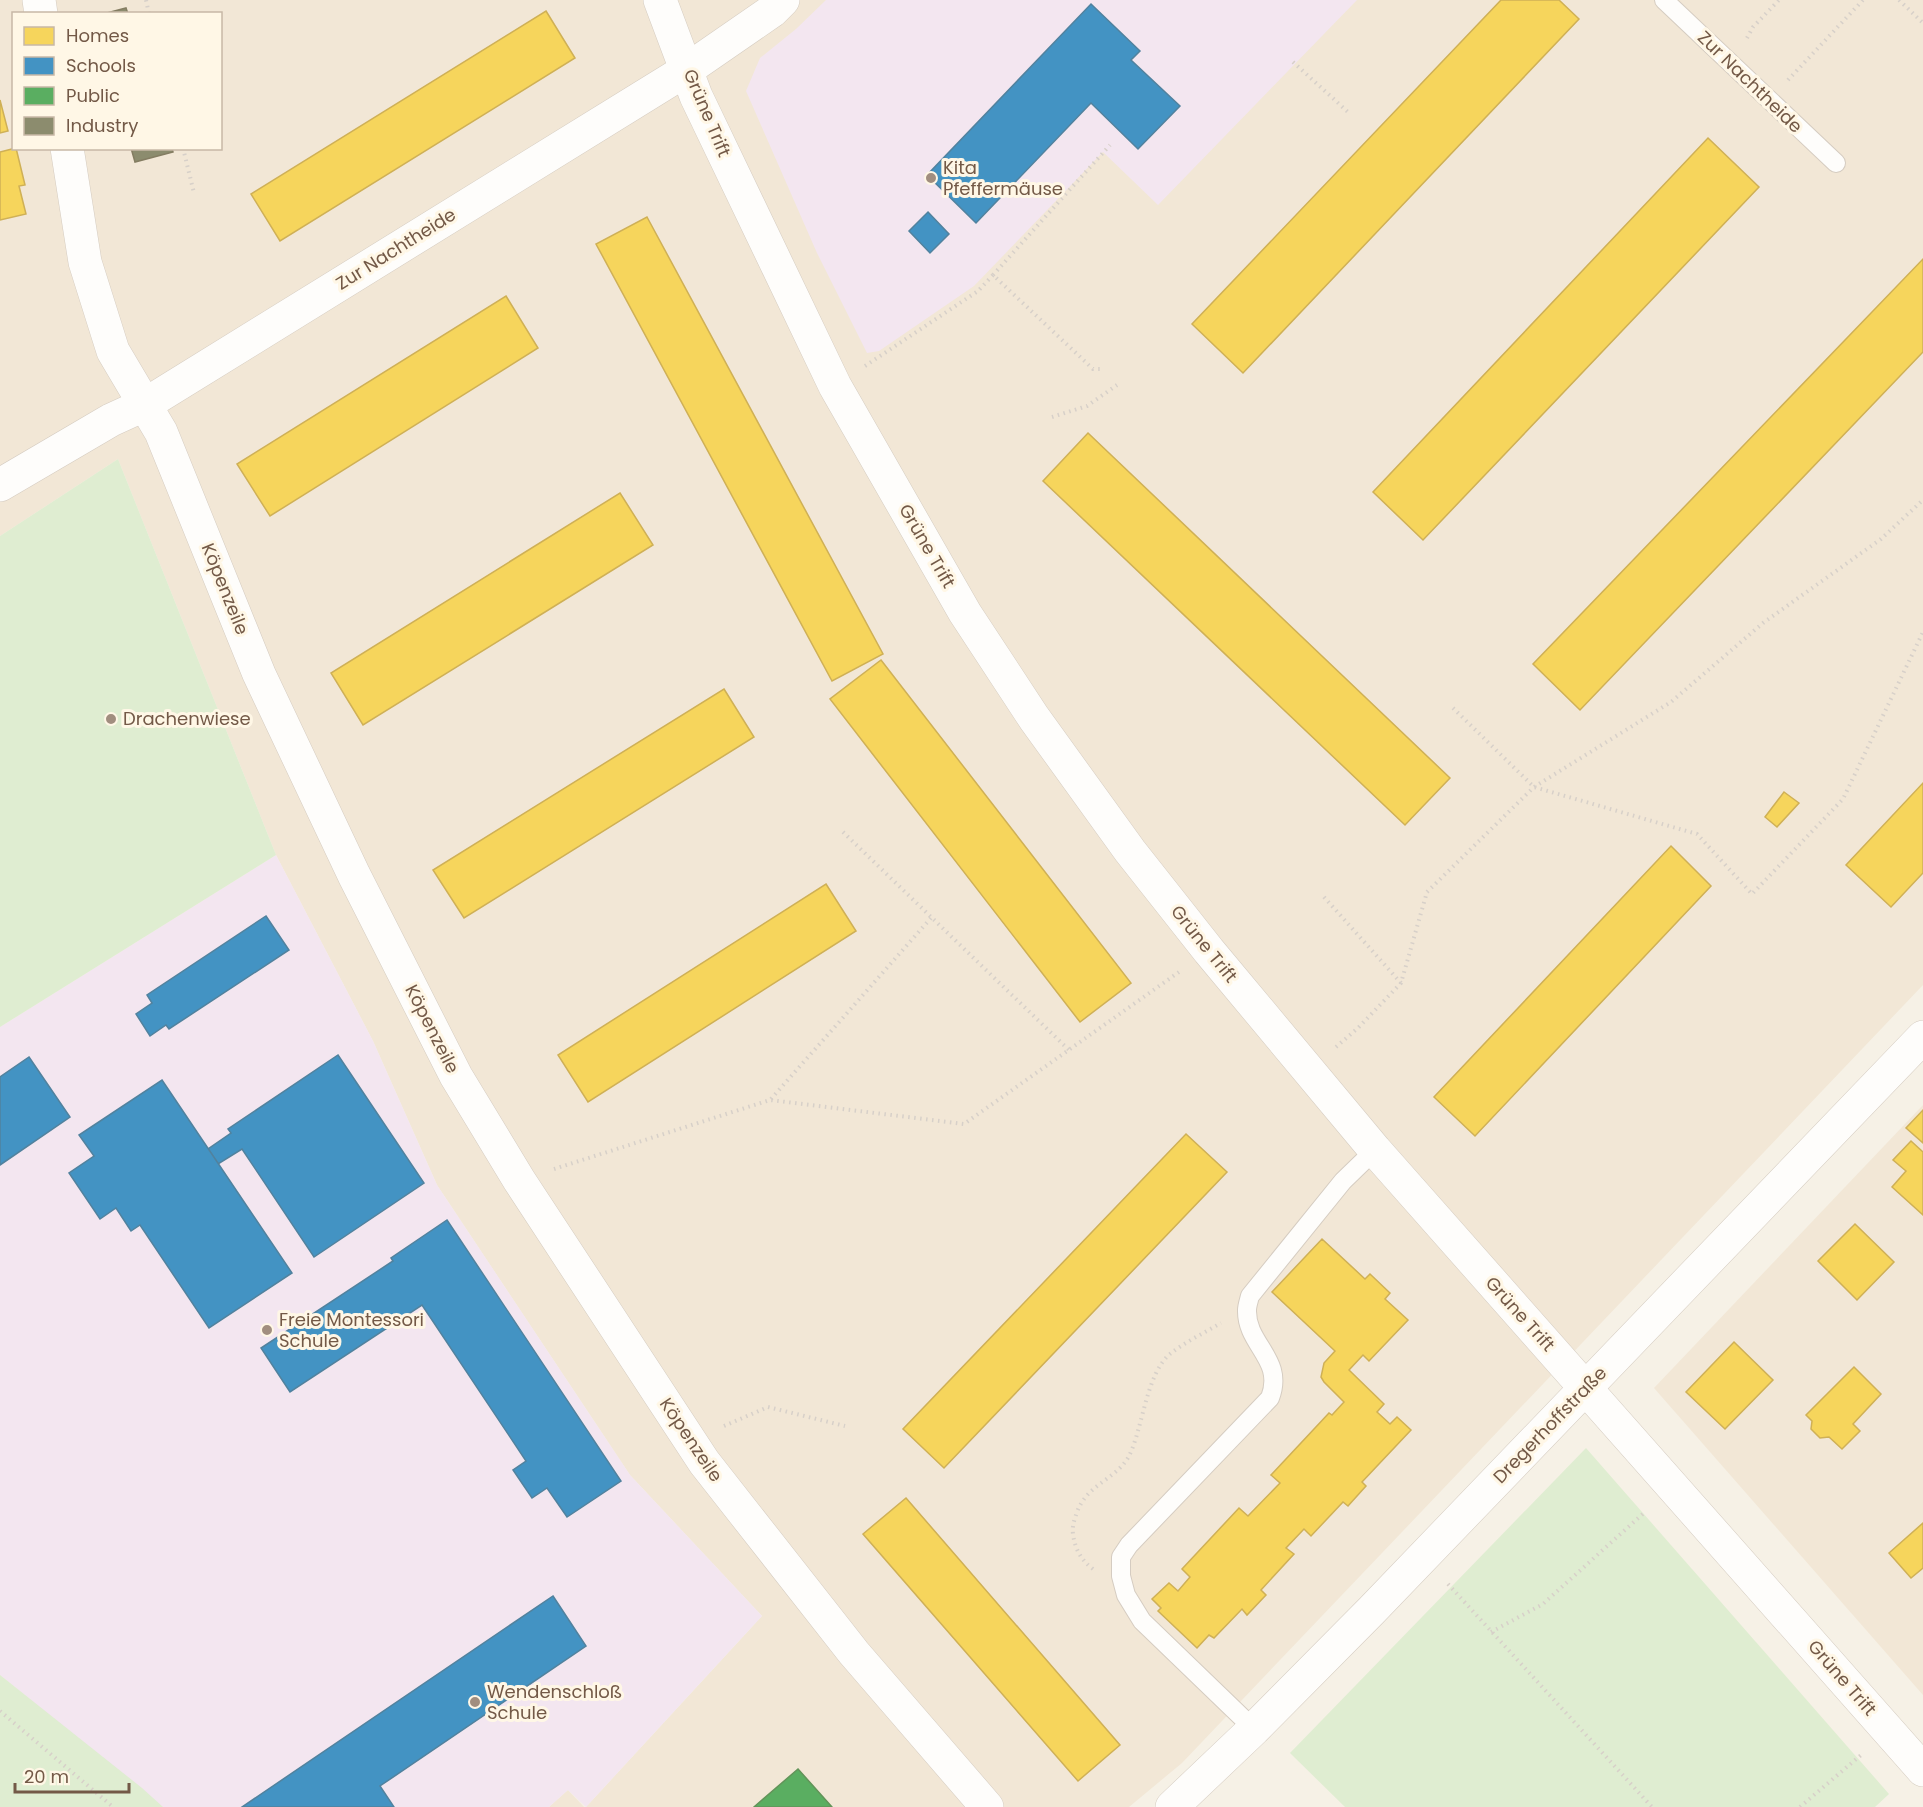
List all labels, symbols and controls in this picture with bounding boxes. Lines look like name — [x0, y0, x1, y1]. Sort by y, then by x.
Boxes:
legend — [12, 12, 222, 150]
text: Homes — [66, 23, 129, 48]
street label: Zur Nachtheide — [1692, 25, 1808, 138]
text: Schools — [66, 53, 136, 78]
street label: Grüne Trift — [678, 65, 737, 161]
text: Public — [66, 83, 120, 108]
text: Industry — [66, 113, 138, 138]
place label: Kita Pfeffermäuse — [943, 155, 1063, 201]
marker: Kita Pfeffermäuse — [924, 171, 938, 185]
street label: Zur Nachtheide — [331, 202, 460, 295]
street label: Grüne Trift — [893, 499, 962, 592]
street label: Köpenzeile — [196, 539, 255, 638]
place label: Drachenwiese — [123, 706, 251, 731]
marker: Drachenwiese — [104, 712, 118, 726]
street label: Grüne Trift — [1165, 900, 1243, 988]
street label: Köpenzeile — [399, 980, 465, 1077]
street label: Grüne Trift — [1480, 1271, 1561, 1357]
place label: Freie Montessori Schule — [279, 1307, 424, 1353]
marker: Freie Montessori Schule — [260, 1323, 274, 1337]
street label: Dregerhoffstraße — [1487, 1361, 1612, 1489]
street label: Köpenzeile — [654, 1393, 729, 1487]
street label: Grüne Trift — [1802, 1634, 1882, 1721]
place label: Wendenschloß Schule — [487, 1679, 622, 1725]
marker: Wendenschloß Schule — [468, 1695, 482, 1709]
scale bar — [15, 1756, 129, 1794]
text: 20 m — [24, 1764, 69, 1789]

